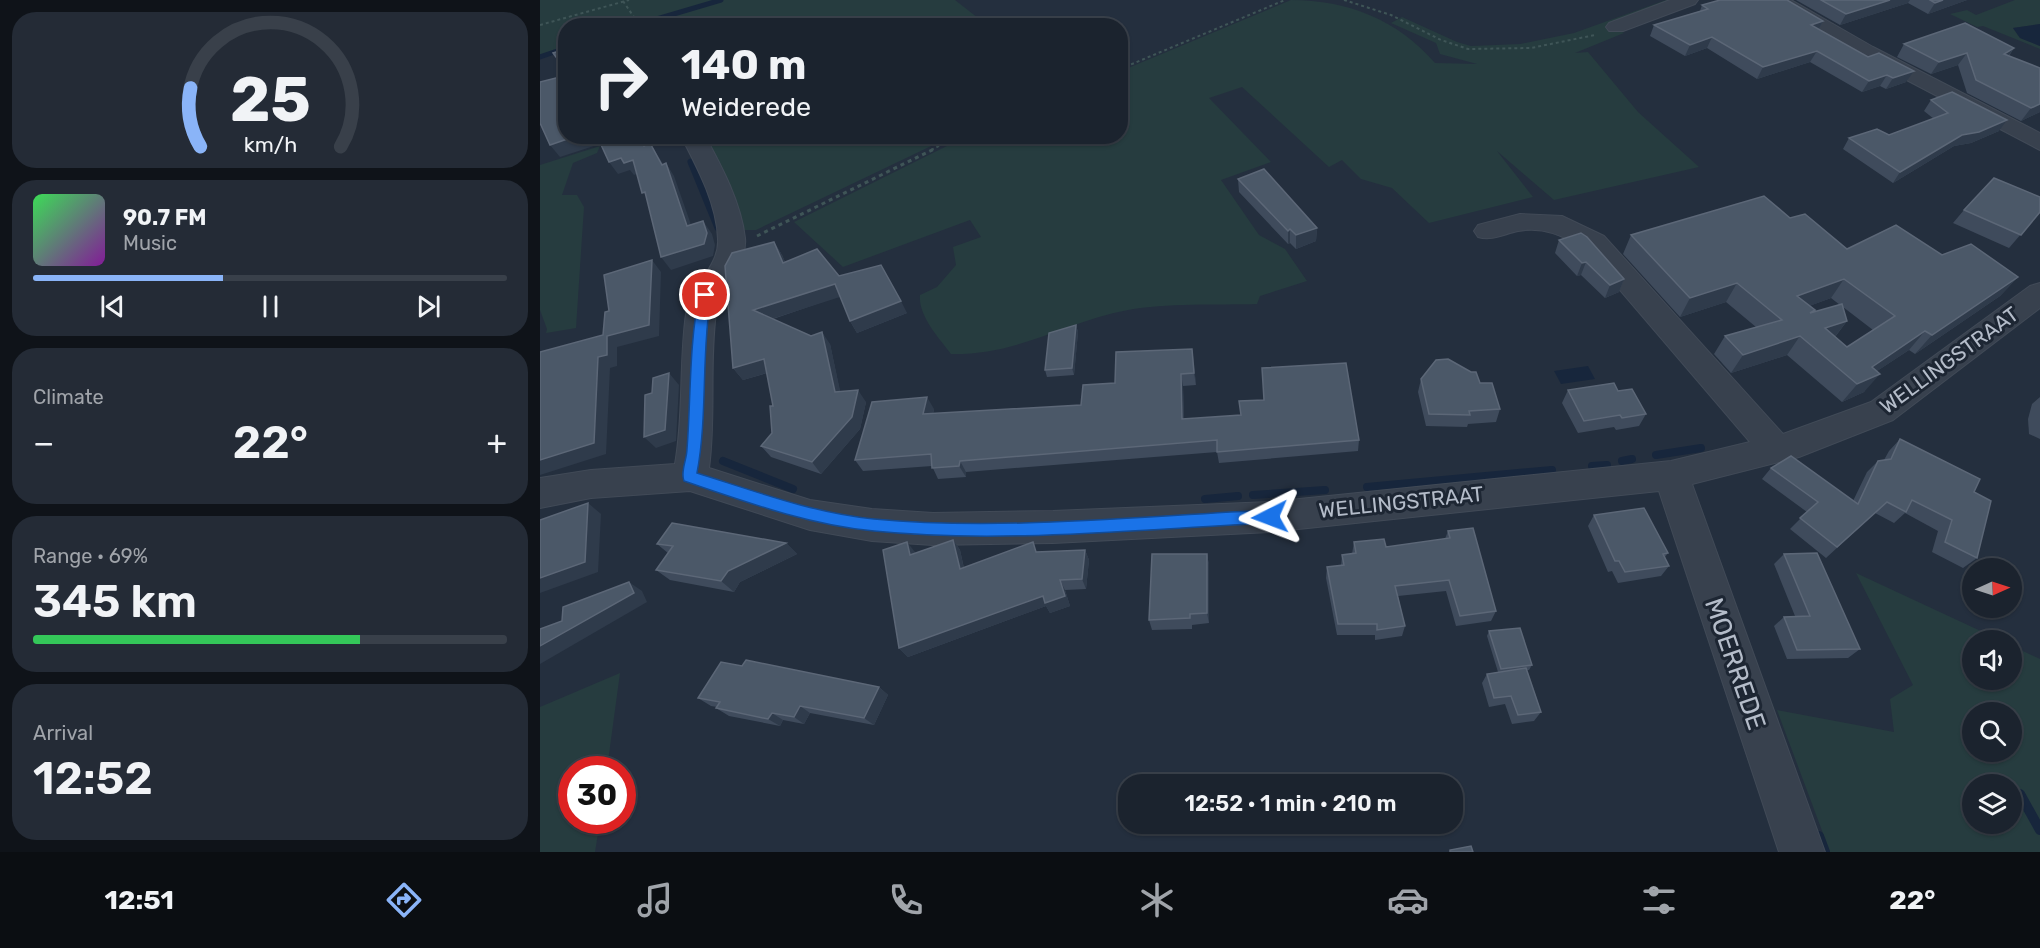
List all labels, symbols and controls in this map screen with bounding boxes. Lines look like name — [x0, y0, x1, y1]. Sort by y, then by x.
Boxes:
text: 140 m — [681, 40, 807, 90]
icon: right — [582, 42, 660, 120]
text: 25 — [230, 63, 310, 137]
text: Weiderede — [681, 91, 811, 123]
text: km/h — [243, 132, 297, 157]
text: 90.7 FM — [123, 204, 207, 231]
text: Music — [123, 231, 177, 255]
pin — [679, 269, 730, 320]
icon: arrive — [688, 278, 721, 311]
icon: previous — [96, 290, 129, 323]
icon: pause — [254, 290, 287, 323]
icon: next — [412, 290, 445, 323]
street label: WELLINGSTRAAT — [1875, 301, 2023, 419]
text: Climate — [33, 385, 104, 409]
text: 22° — [233, 416, 308, 469]
text: − — [33, 423, 54, 462]
text: + — [486, 423, 507, 462]
street label: WELLINGSTRAAT — [1317, 481, 1485, 523]
position arrow — [1238, 485, 1302, 549]
text: Range · 69% — [33, 544, 148, 568]
north arrow — [1962, 558, 2022, 618]
map controls — [1962, 558, 2022, 834]
text: 345 km — [33, 575, 197, 628]
street label: MOERREDE — [1698, 594, 1772, 734]
button: sound — [1962, 630, 2022, 690]
button: search — [1962, 702, 2022, 762]
text: Arrival — [33, 721, 93, 745]
text: 12:52 — [33, 752, 153, 805]
speed limit sign: 30 — [558, 756, 636, 834]
button: layers — [1962, 774, 2022, 834]
text: 12:52 · 1 min · 210 m — [1185, 790, 1396, 817]
icon: directions — [383, 879, 425, 921]
icon: music — [634, 879, 676, 921]
icon: phone — [885, 879, 927, 921]
icon: climate — [1136, 879, 1178, 921]
icon: car — [1387, 879, 1429, 921]
icon: filters — [1638, 879, 1680, 921]
text: 12:51 — [105, 884, 174, 916]
text: 22° — [1889, 884, 1935, 916]

